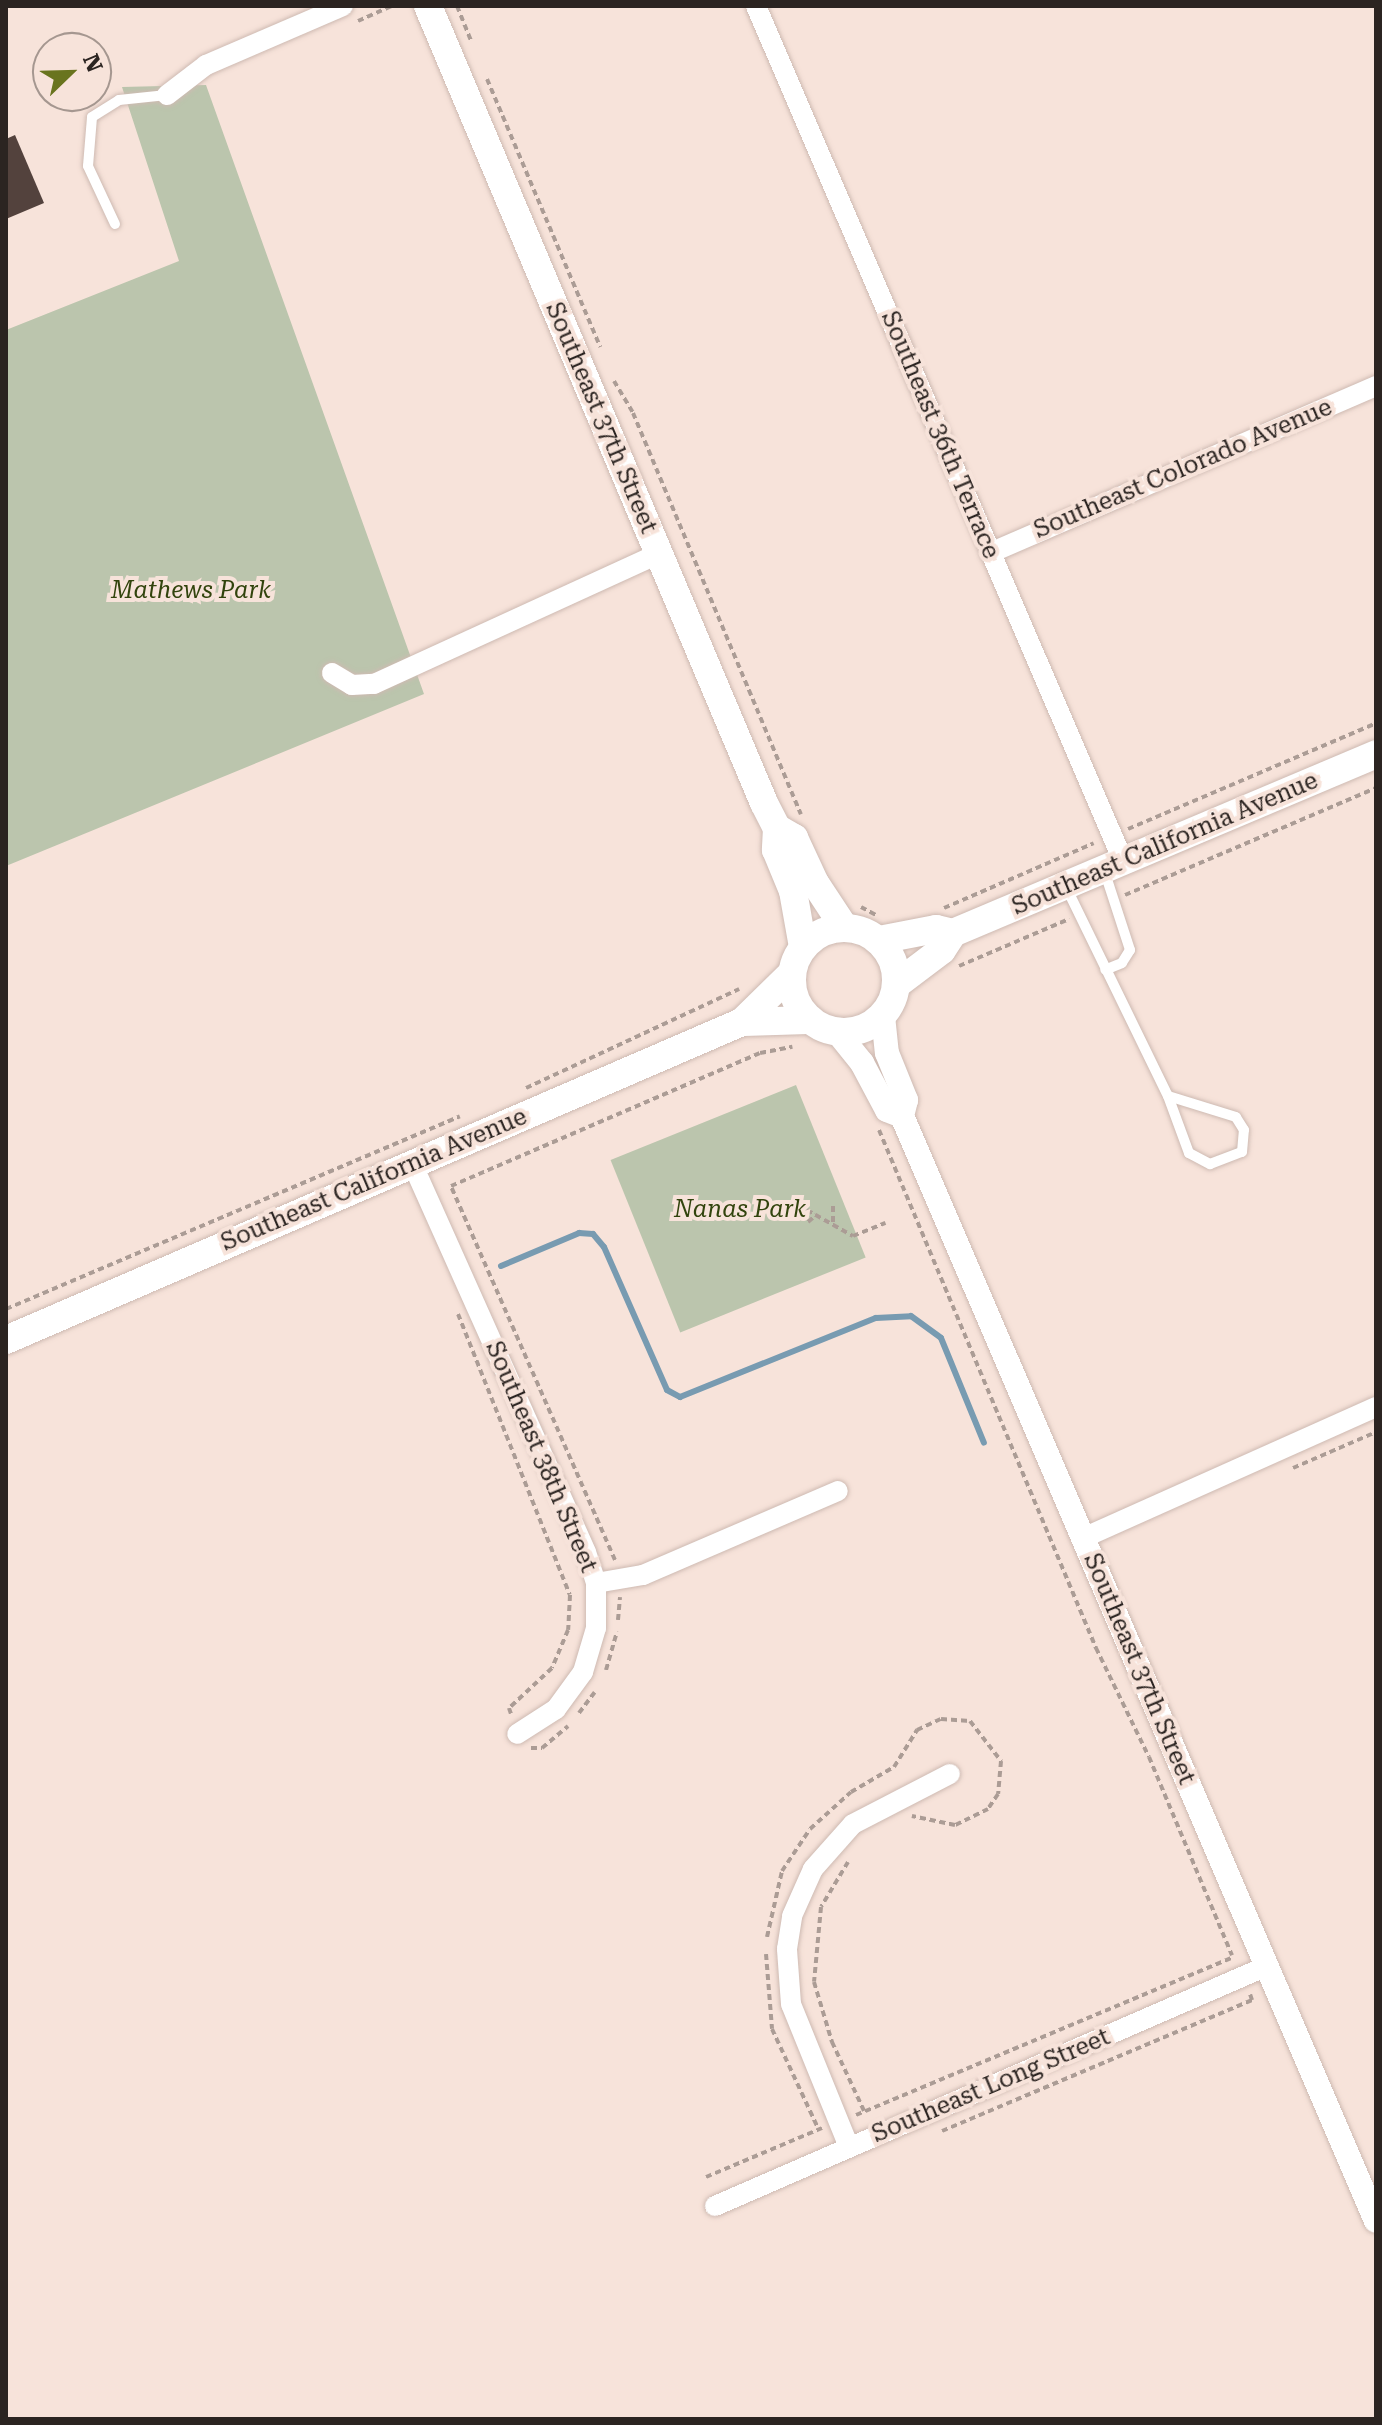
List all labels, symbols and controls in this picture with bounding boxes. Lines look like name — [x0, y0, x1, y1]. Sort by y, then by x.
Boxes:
north arrow — [32, 32, 112, 112]
text: N — [78, 51, 108, 76]
street label: Southeast 37th Street — [539, 298, 663, 538]
street label: Southeast 36th Terrace — [875, 307, 1005, 563]
street label: Southeast Colorado Avenue — [1030, 393, 1336, 545]
park label: Mathews Park — [111, 577, 271, 605]
street label: Southeast California Avenue — [1008, 766, 1322, 922]
street label: Southeast California Avenue — [217, 1102, 531, 1258]
park label: Nanas Park — [674, 1196, 806, 1224]
street label: Southeast 38th Street — [479, 1337, 603, 1577]
street label: Southeast 37th Street — [1077, 1549, 1201, 1789]
street label: Southeast Long Street — [868, 2023, 1114, 2149]

